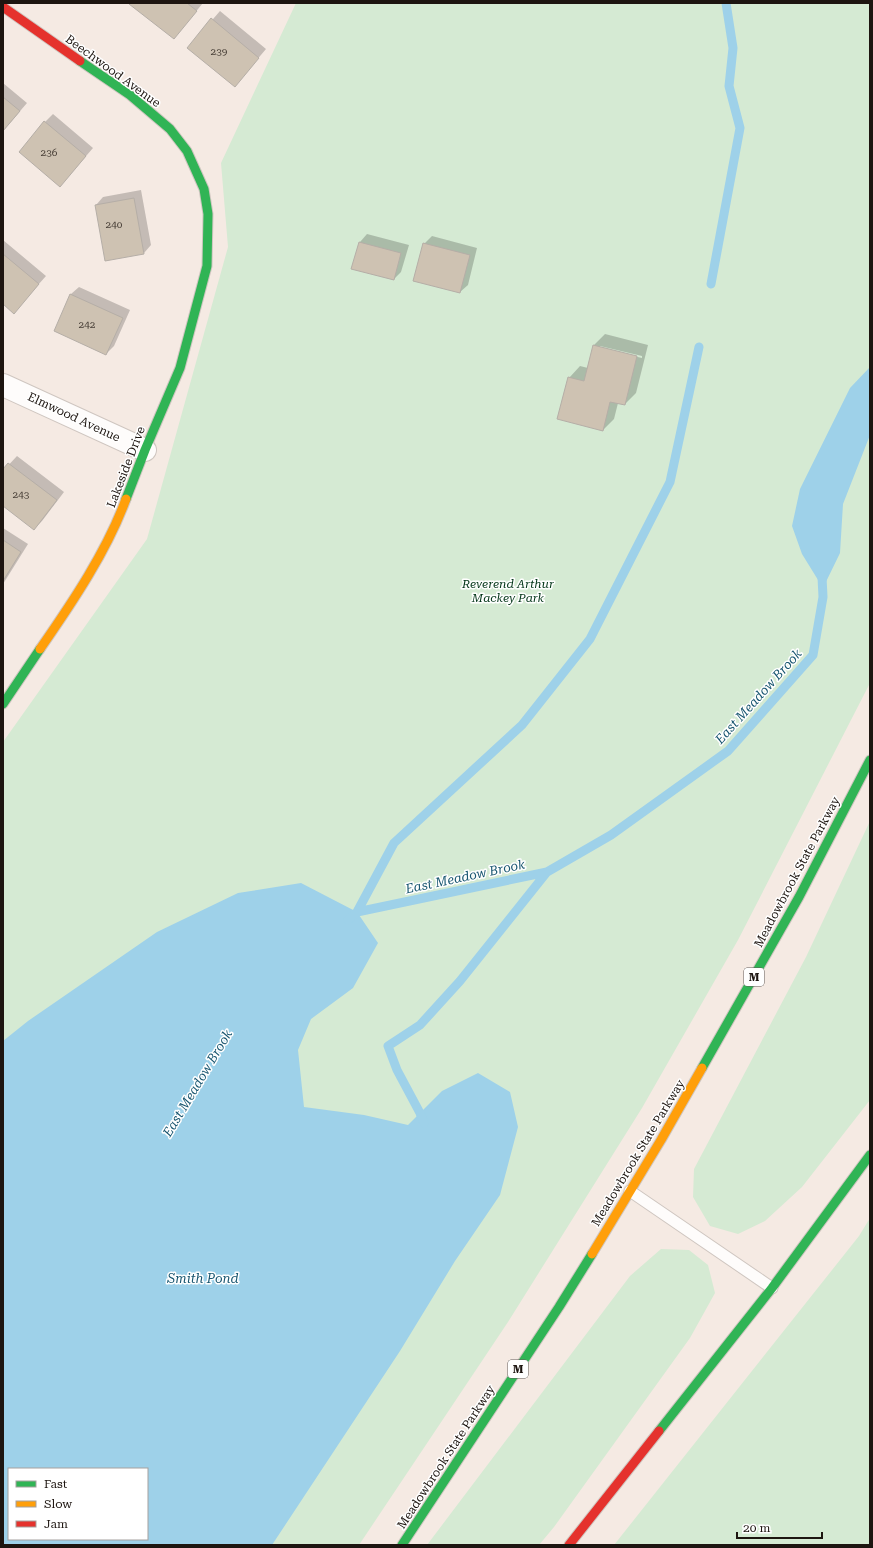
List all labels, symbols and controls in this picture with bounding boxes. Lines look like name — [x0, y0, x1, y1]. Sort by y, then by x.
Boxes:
street label: Beechwood Avenue — [63, 32, 164, 110]
house number: 239 — [211, 46, 228, 57]
house number: 236 — [41, 147, 58, 158]
house number: 240 — [106, 219, 123, 230]
house number: 242 — [79, 319, 96, 330]
street label: Elmwood Avenue — [26, 389, 123, 445]
street label: Lakeside Drive — [104, 424, 148, 510]
house number: 243 — [13, 489, 30, 500]
park label: Reverend Arthur Mackey Park — [461, 577, 554, 605]
water label: East Meadow Brook — [711, 645, 805, 747]
street label: Meadowbrook State Parkway — [751, 794, 843, 950]
water label: East Meadow Brook — [403, 856, 527, 897]
road number: M — [744, 968, 764, 986]
water label: East Meadow Brook — [159, 1026, 236, 1140]
street label: Meadowbrook State Parkway — [589, 1076, 688, 1229]
water label: Smith Pond — [166, 1271, 239, 1286]
road number: M — [508, 1360, 528, 1378]
street label: Meadowbrook State Parkway — [394, 1382, 498, 1531]
legend — [8, 1468, 148, 1540]
text: Fast — [44, 1477, 68, 1491]
text: Slow — [44, 1497, 72, 1511]
scale bar — [737, 1514, 822, 1540]
text: Jam — [44, 1517, 68, 1531]
text: 20 m — [743, 1521, 770, 1535]

